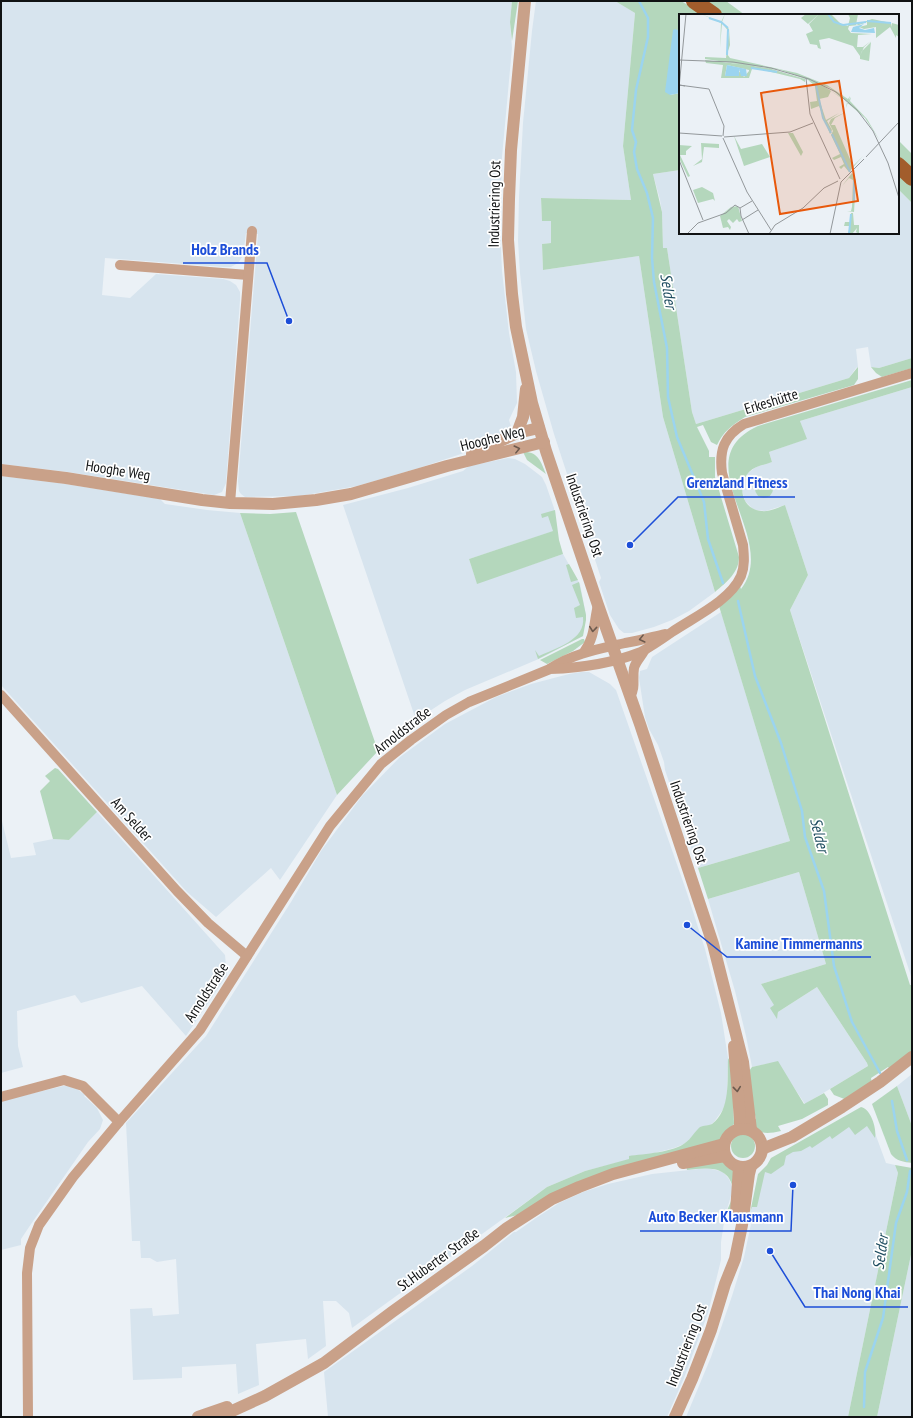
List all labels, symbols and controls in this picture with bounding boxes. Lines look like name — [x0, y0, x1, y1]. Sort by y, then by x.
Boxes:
inset map — [679, 14, 899, 234]
street label: Industriering Ost — [484, 160, 504, 248]
callout: Holz Brands — [183, 235, 267, 263]
text: Holz Brands — [191, 239, 259, 259]
water label: Selder — [656, 272, 682, 312]
street label: Erkeshütte — [742, 384, 800, 418]
street label: Hooghe Weg — [458, 421, 526, 455]
one-way arrow — [513, 445, 520, 453]
street label: Hooghe Weg — [84, 456, 152, 484]
callout: Grenzland Fitness — [678, 469, 795, 497]
street label: Industriering Ost — [562, 471, 608, 559]
text: Grenzland Fitness — [686, 472, 788, 492]
one-way arrow — [589, 626, 598, 632]
one-way arrow — [639, 635, 645, 643]
street label: Arnoldstraße — [370, 702, 434, 758]
street label: Industriering Ost — [666, 778, 712, 866]
street label: Am Selder — [107, 793, 157, 846]
water label: Selder — [806, 816, 835, 857]
callout: Kamine Timmermanns — [727, 929, 871, 957]
text: Kamine Timmermanns — [736, 933, 863, 953]
street label: Arnoldstraße — [180, 959, 232, 1025]
one-way arrow — [733, 1086, 742, 1092]
callout: Auto Becker Klausmann — [640, 1203, 791, 1231]
text: Auto Becker Klausmann — [648, 1206, 783, 1226]
street label: St.Huberter Straße — [393, 1223, 483, 1295]
water label: Selder — [868, 1231, 893, 1271]
callout: Thai Nong Khai — [805, 1279, 908, 1307]
text: Thai Nong Khai — [813, 1282, 901, 1302]
street label: Industriering Ost — [662, 1301, 710, 1389]

